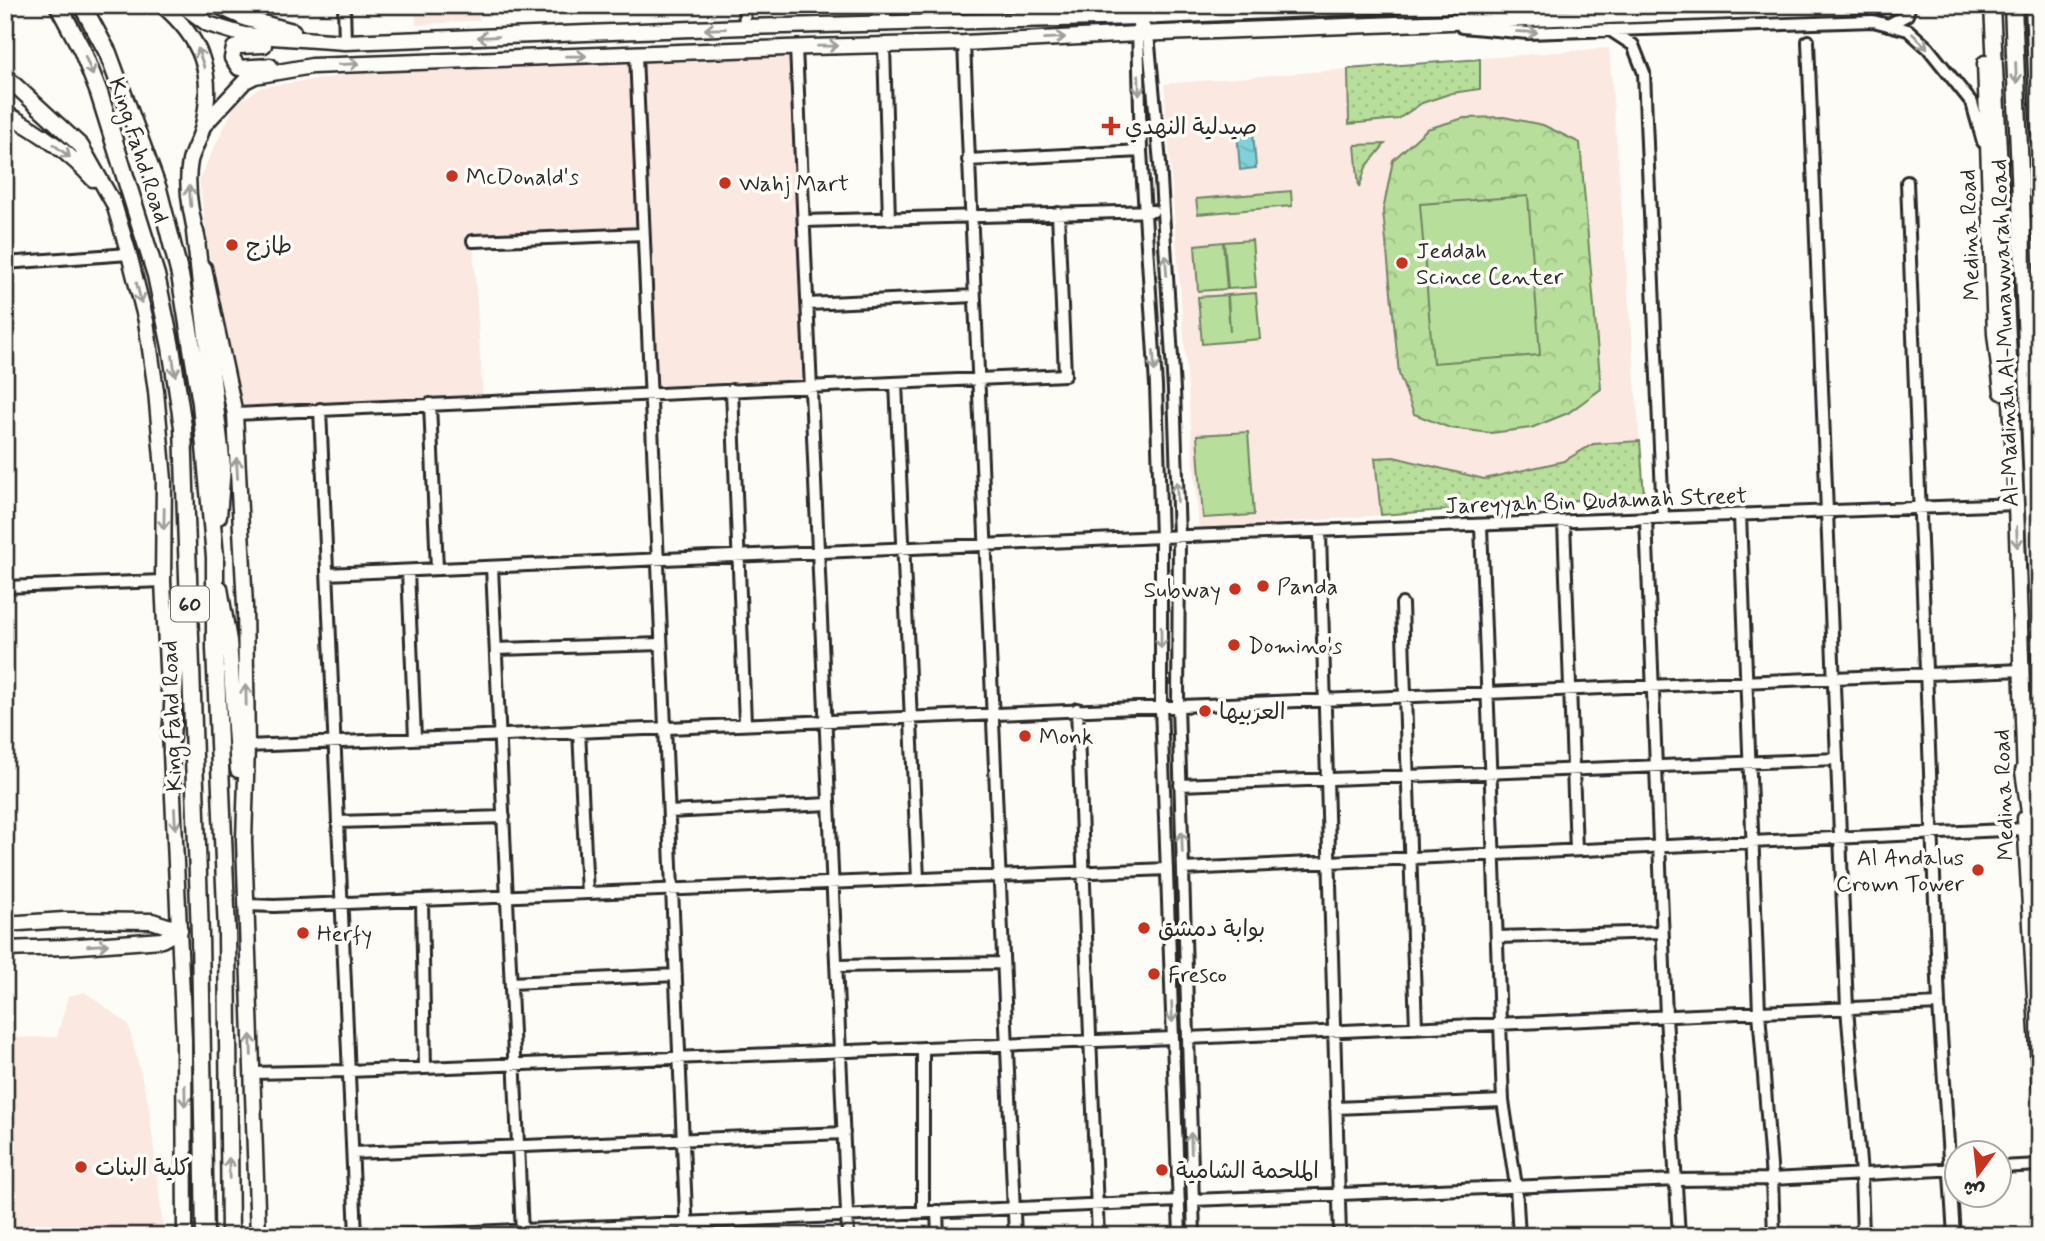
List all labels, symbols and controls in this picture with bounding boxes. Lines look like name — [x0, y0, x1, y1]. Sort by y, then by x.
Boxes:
one-way arrow — [704, 22, 727, 35]
one-way arrow — [1515, 26, 1538, 39]
one-way arrow — [477, 30, 500, 43]
one-way arrow — [1043, 32, 1066, 45]
one-way arrow — [1911, 33, 1928, 50]
one-way arrow — [816, 39, 839, 53]
one-way arrow — [194, 48, 207, 70]
one-way arrow — [564, 49, 587, 63]
one-way arrow — [83, 55, 96, 76]
one-way arrow — [337, 57, 360, 70]
one-way arrow — [2009, 62, 2022, 85]
street label: King Fahd Road — [99, 74, 176, 228]
one-way arrow — [1132, 74, 1145, 97]
place label: صيدلية النهدي — [1125, 113, 1257, 143]
marker: صيدلية النهدي — [1103, 118, 1119, 134]
one-way arrow — [53, 143, 71, 158]
street label: Al-Madinah Al-Munawwarah Road — [1985, 158, 2027, 507]
place label: McDonald's — [466, 163, 579, 193]
marker: McDonald's — [444, 168, 460, 184]
street label: Medina Road — [1954, 169, 1988, 301]
place label: Wahj Mart — [739, 170, 849, 200]
marker: Wahj Mart — [717, 175, 733, 191]
one-way arrow — [183, 186, 196, 208]
place label: طازج — [246, 232, 292, 262]
marker: طازج — [224, 237, 240, 253]
place label: Jeddah Scince Center — [1416, 237, 1564, 293]
one-way arrow — [1160, 254, 1173, 277]
marker: Jeddah Scince Center — [1394, 255, 1410, 271]
one-way arrow — [133, 281, 146, 304]
one-way arrow — [1148, 350, 1161, 373]
one-way arrow — [168, 355, 181, 377]
one-way arrow — [231, 457, 244, 480]
one-way arrow — [1171, 481, 1184, 504]
street label: Jareyyah Bin Qudamah Street — [1444, 482, 1748, 522]
one-way arrow — [157, 507, 170, 530]
one-way arrow — [2010, 525, 2023, 548]
place label: Panda — [1277, 573, 1338, 603]
place label: Subway — [1144, 576, 1221, 606]
marker: Panda — [1255, 578, 1271, 594]
marker: Subway — [1227, 581, 1243, 597]
road number: 60 — [171, 586, 209, 622]
one-way arrow — [1154, 626, 1168, 649]
place label: Domino's — [1248, 632, 1342, 662]
marker: Domino's — [1226, 637, 1242, 653]
street label: King Fahd Road — [155, 640, 193, 792]
one-way arrow — [239, 684, 253, 707]
place label: العربيها — [1219, 698, 1285, 728]
marker: العربيها — [1197, 703, 1213, 719]
place label: Monk — [1039, 723, 1093, 753]
marker: Monk — [1017, 728, 1033, 744]
street label: Medina Road — [1988, 729, 2022, 861]
one-way arrow — [169, 808, 182, 830]
one-way arrow — [1175, 831, 1188, 854]
place label: Al Andalus Crown Tower — [1836, 844, 1964, 900]
marker: Al Andalus Crown Tower — [1970, 862, 1986, 878]
place label: بوابة دمشق — [1158, 915, 1265, 945]
place label: Herfy — [317, 920, 372, 950]
marker: بوابة دمشق — [1136, 920, 1152, 936]
marker: Herfy — [295, 925, 311, 941]
one-way arrow — [86, 938, 109, 951]
place label: Fresco — [1168, 961, 1227, 991]
marker: Fresco — [1146, 966, 1162, 982]
one-way arrow — [1165, 1000, 1178, 1023]
one-way arrow — [244, 1034, 258, 1057]
one-way arrow — [178, 1084, 192, 1107]
one-way arrow — [1184, 1132, 1198, 1155]
north arrow — [1944, 1140, 2014, 1210]
place label: كلية البنات — [95, 1154, 190, 1184]
one-way arrow — [222, 1156, 236, 1179]
place label: الملحمة الشامية — [1176, 1157, 1319, 1187]
marker: كلية البنات — [73, 1159, 89, 1175]
marker: الملحمة الشامية — [1154, 1162, 1170, 1178]
text: ش — [1961, 1174, 1987, 1204]

